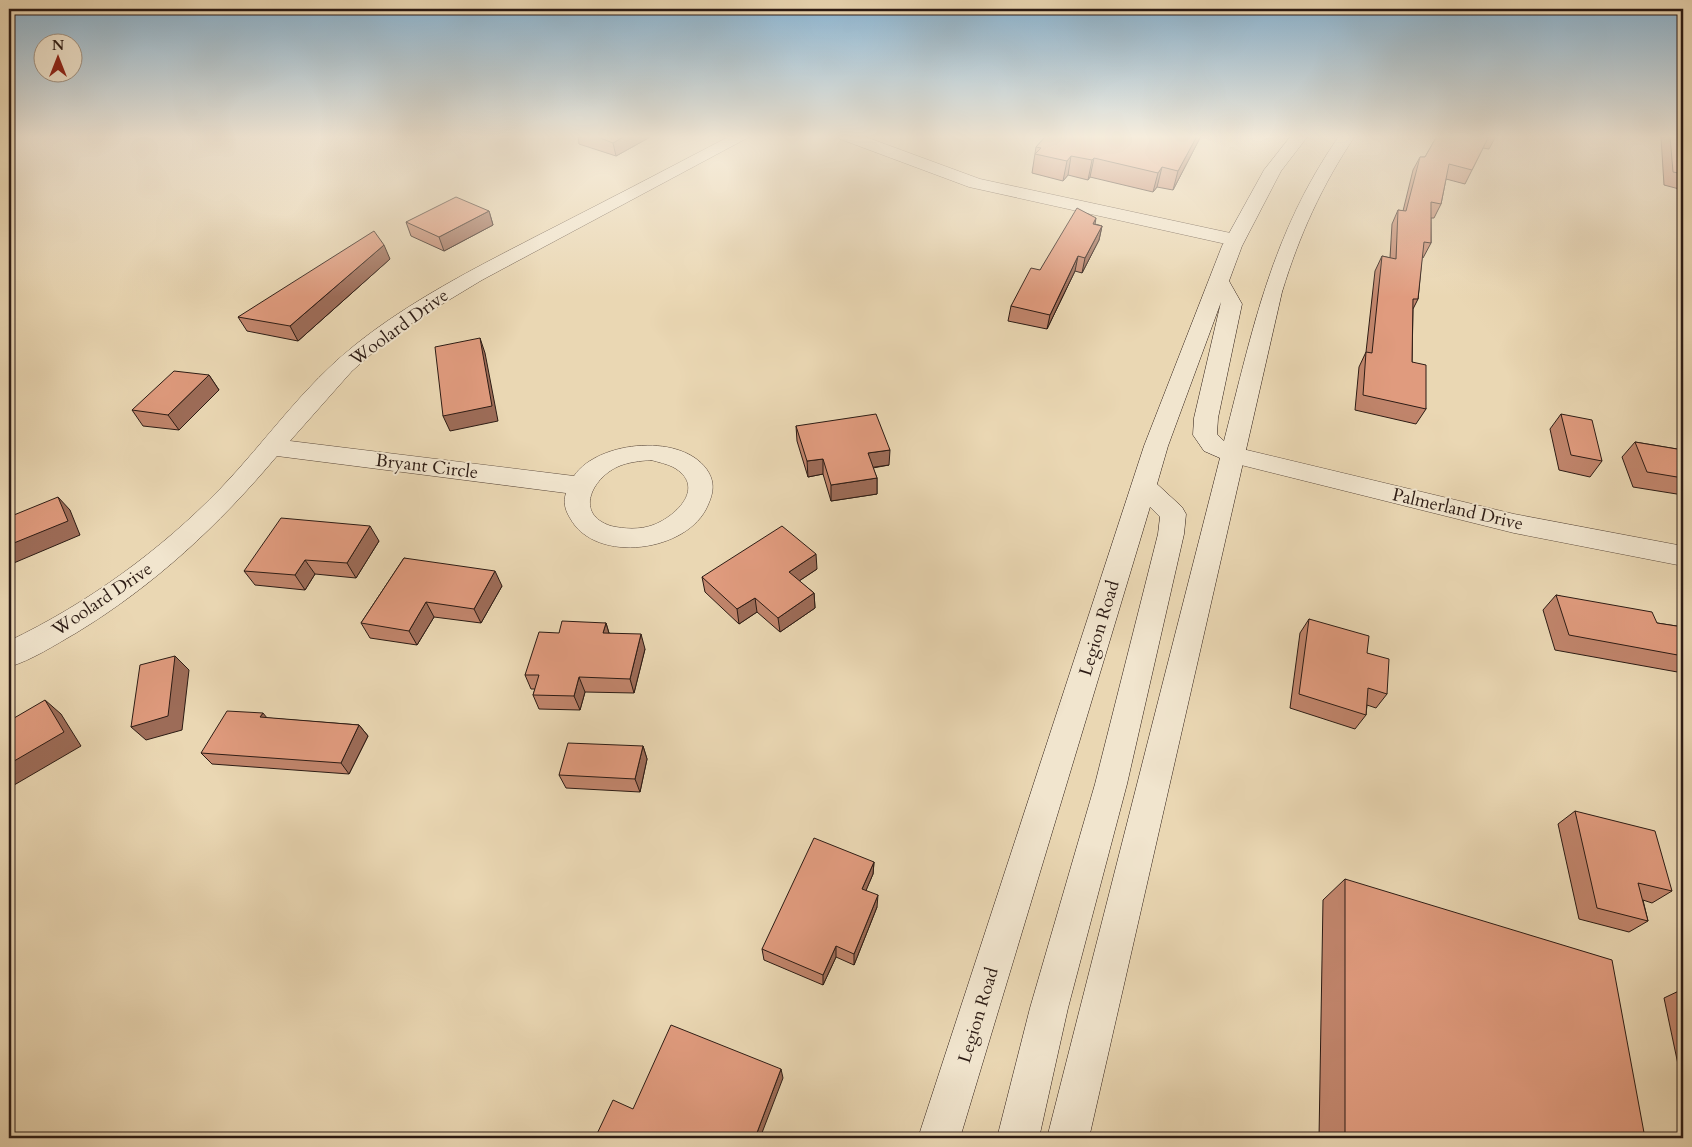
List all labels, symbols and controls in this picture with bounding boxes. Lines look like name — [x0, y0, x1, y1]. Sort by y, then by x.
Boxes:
north arrow — [32, 32, 82, 82]
text: N — [52, 36, 64, 55]
street label: Woolard Drive — [344, 283, 454, 372]
street label: Bryant Circle — [374, 448, 480, 485]
street label: Palmerland Drive — [1390, 482, 1526, 537]
street label: Woolard Drive — [46, 557, 157, 643]
street label: Legion Road — [1073, 577, 1126, 679]
street label: Legion Road — [952, 964, 1005, 1066]

